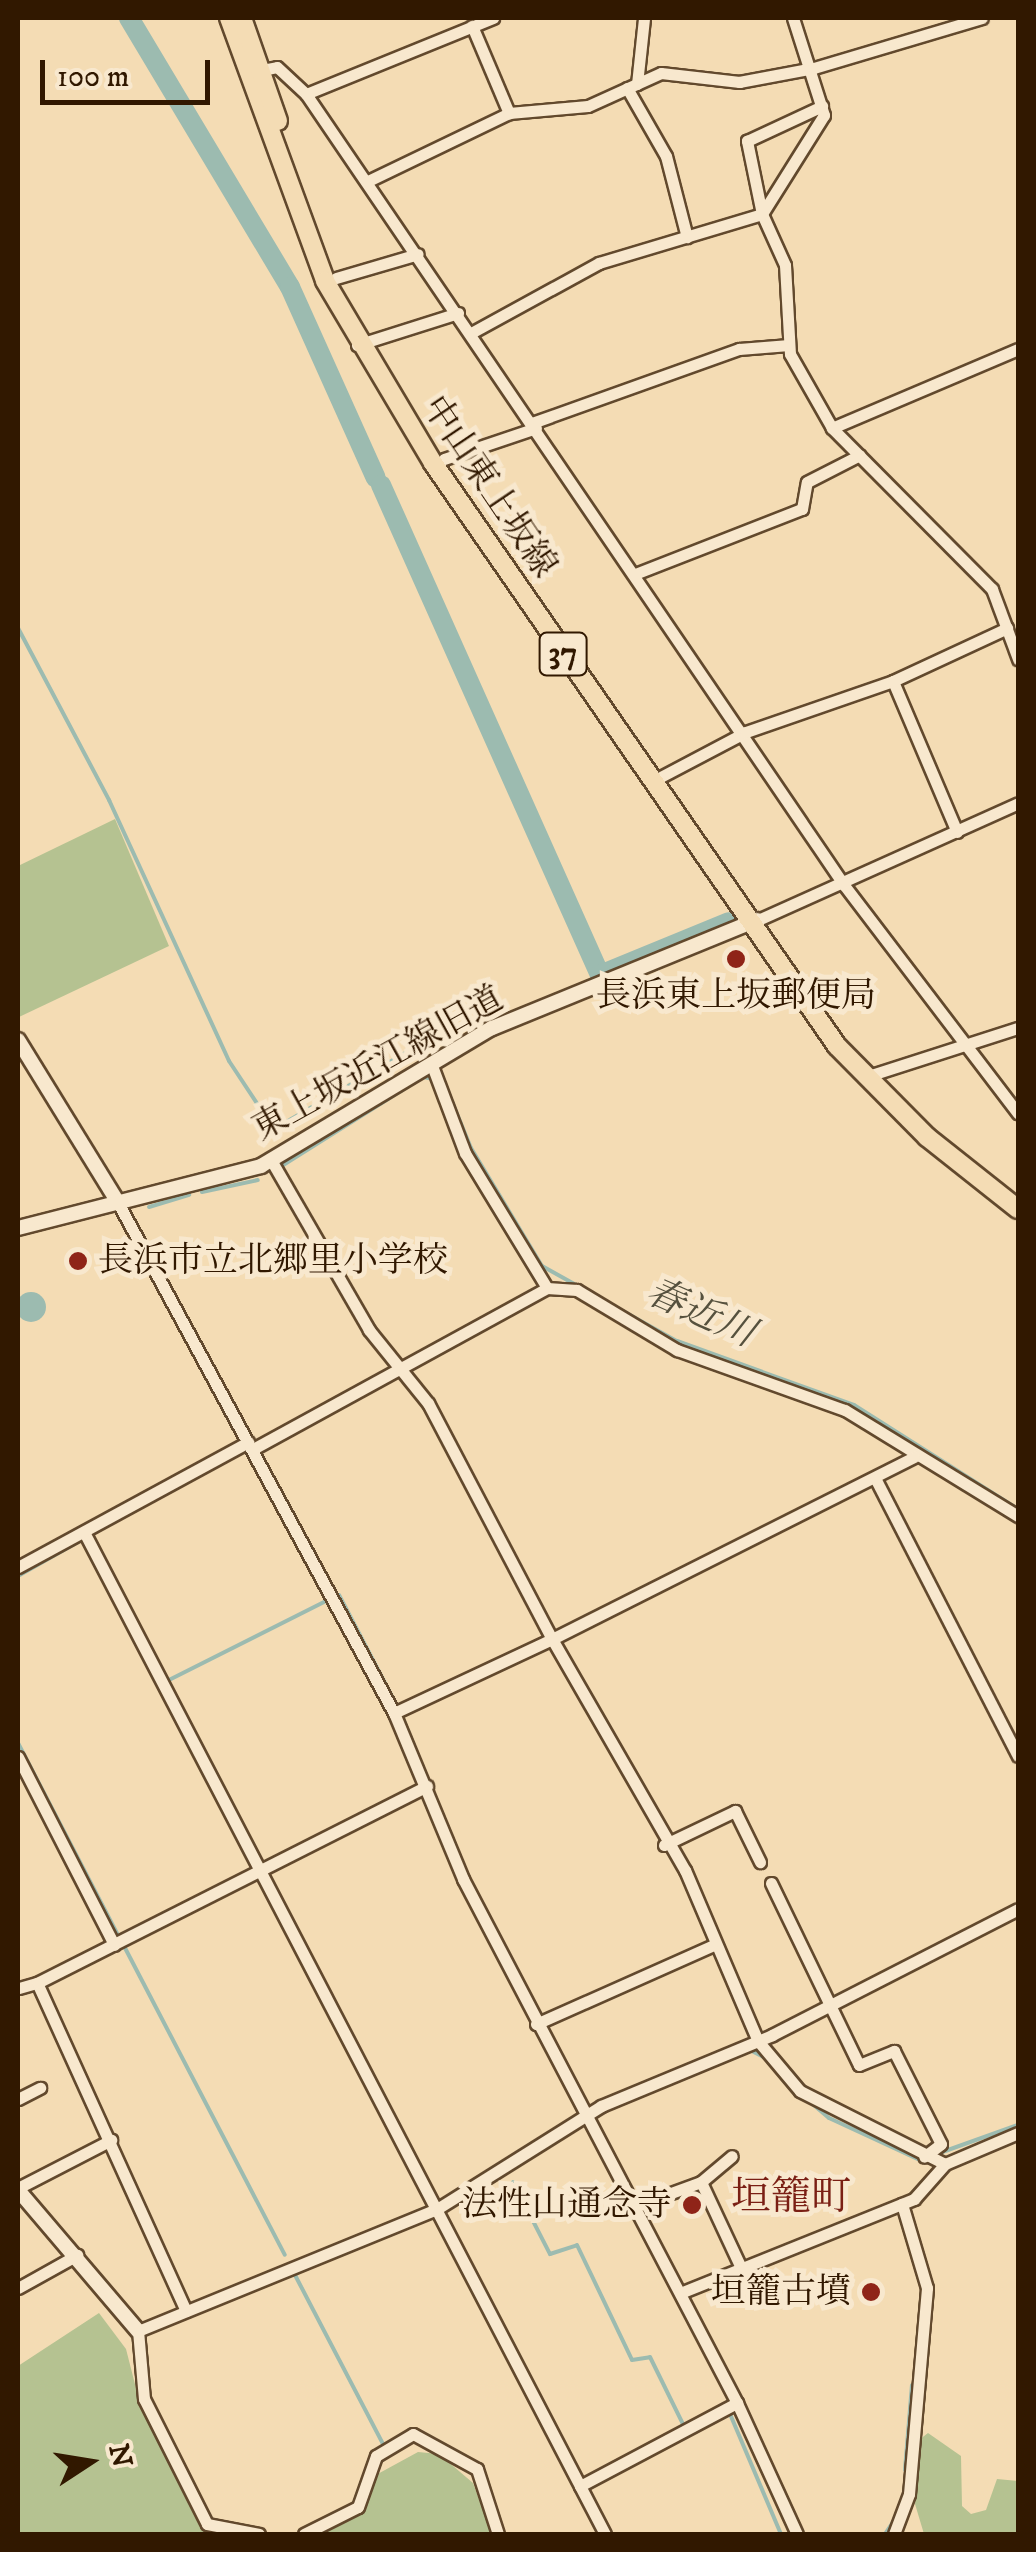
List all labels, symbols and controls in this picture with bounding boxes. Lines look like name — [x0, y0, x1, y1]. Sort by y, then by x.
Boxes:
scale bar — [45, 40, 215, 102]
text: 100 m — [57, 59, 129, 96]
street label: 中山東上坂線 — [413, 388, 565, 586]
road number: 37 — [538, 627, 588, 681]
marker: 長浜東上坂郵便局 — [725, 948, 747, 970]
place label: 長浜東上坂郵便局 — [596, 975, 876, 1017]
street label: 東上坂近江線旧道 — [245, 978, 511, 1150]
place label: 長浜市立北郷里小学校 — [98, 1240, 448, 1282]
marker: 長浜市立北郷里小学校 — [67, 1250, 89, 1272]
water label: 春近川 — [639, 1270, 761, 1358]
district label: 垣籠町 — [731, 2174, 851, 2222]
place label: 法性山通念寺 — [462, 2184, 672, 2226]
marker: 法性山通念寺 — [681, 2194, 703, 2216]
place label: 垣籠古墳 — [711, 2271, 851, 2313]
marker: 垣籠古墳 — [860, 2281, 882, 2303]
north arrow — [40, 2412, 140, 2512]
text: N — [100, 2441, 139, 2471]

